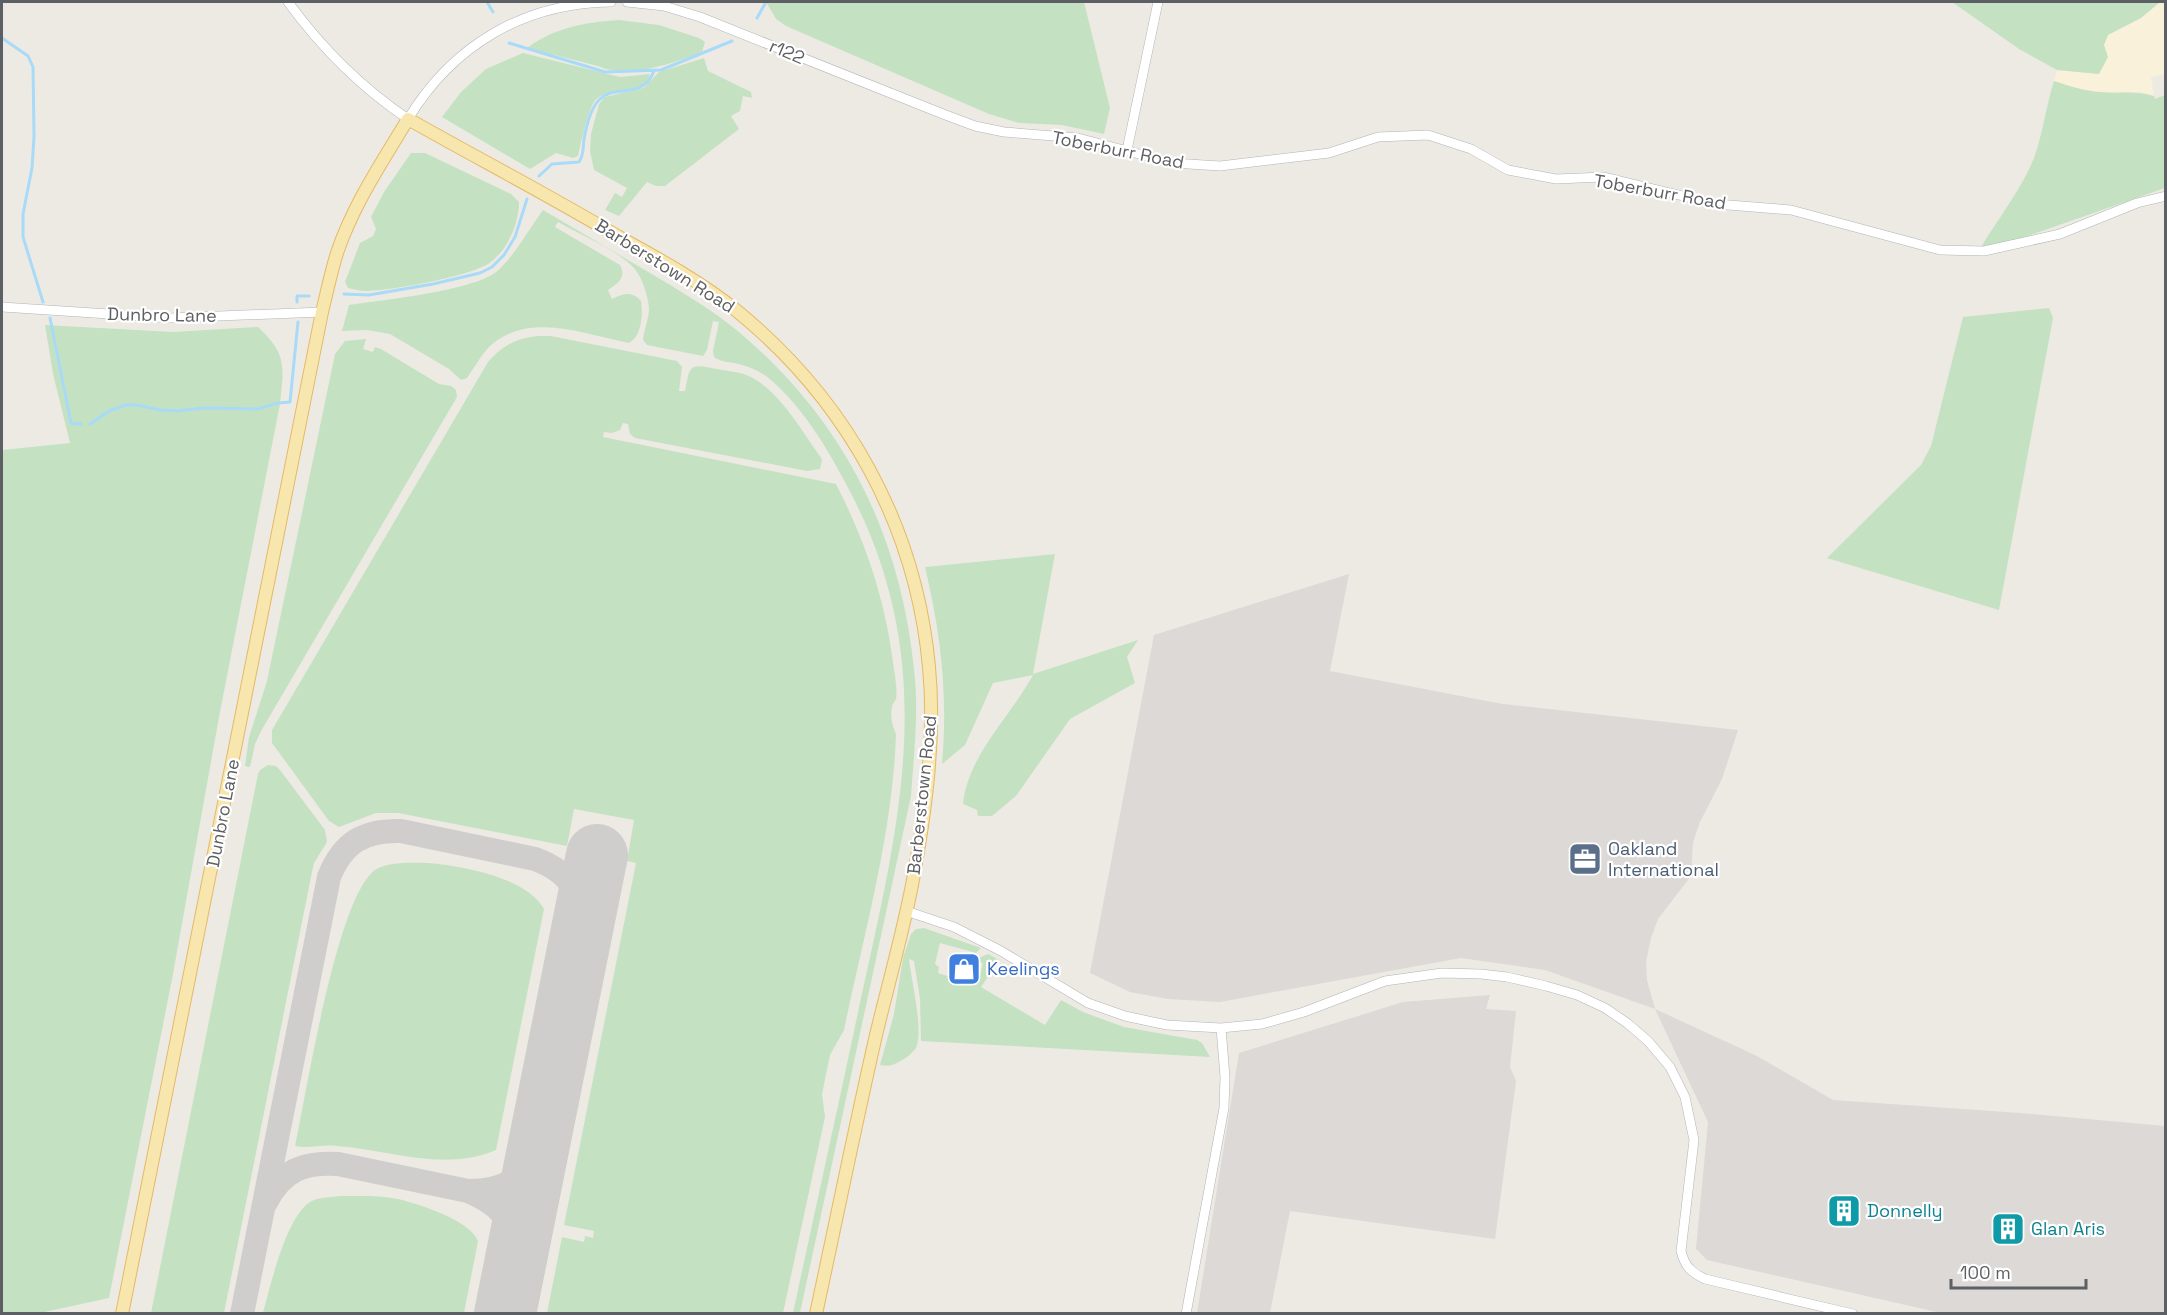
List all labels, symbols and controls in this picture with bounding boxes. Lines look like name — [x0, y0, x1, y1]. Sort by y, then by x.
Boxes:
street label: r122 — [766, 34, 808, 69]
street label: Toberburr Road — [1050, 125, 1186, 174]
street label: Toberburr Road — [1592, 169, 1728, 214]
street label: Barberstown Road — [591, 213, 739, 318]
street label: Dunbro Lane — [107, 302, 217, 327]
street label: Barberstown Road — [902, 714, 941, 876]
street label: Dunbro Lane — [201, 757, 244, 869]
place label: Oakland International — [1608, 837, 1719, 881]
office icon: Oakland International — [1567, 841, 1603, 877]
shop icon: Keelings — [946, 951, 982, 987]
place label: Keelings — [987, 957, 1060, 980]
building icon: Donnelly — [1826, 1193, 1862, 1229]
place label: Donnelly — [1867, 1199, 1943, 1222]
building icon: Glan Aris — [1990, 1211, 2026, 1247]
place label: Glan Aris — [2031, 1217, 2105, 1240]
scale bar — [1951, 1252, 2086, 1290]
text: 100 m — [1960, 1261, 2011, 1284]

